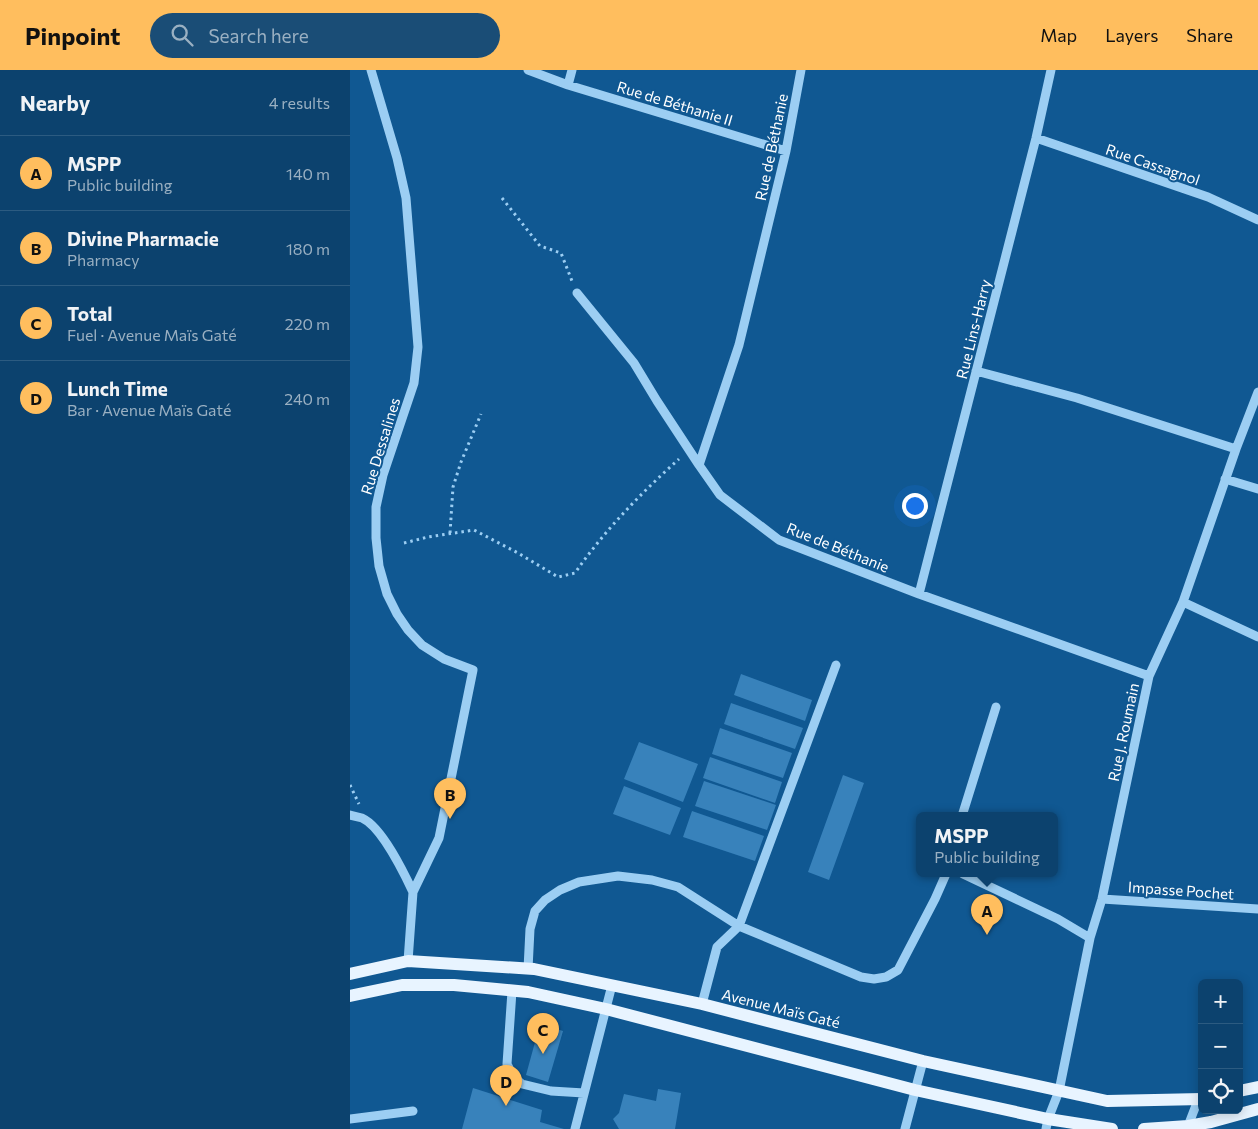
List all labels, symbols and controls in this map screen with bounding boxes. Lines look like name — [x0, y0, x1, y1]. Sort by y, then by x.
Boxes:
search box — [150, 13, 500, 58]
text: Pinpoint — [25, 21, 120, 50]
icon: search — [168, 21, 196, 49]
text: Search here — [208, 24, 309, 47]
text: Map — [1040, 24, 1077, 46]
text: Layers — [1105, 24, 1158, 46]
text: Share — [1186, 24, 1233, 46]
street label: Rue de Béthanie II — [615, 77, 735, 129]
text: Nearby — [20, 90, 90, 115]
street label: Rue de Béthanie — [751, 92, 791, 202]
text: 4 results — [269, 93, 330, 112]
street label: Rue Cassagnol — [1104, 139, 1202, 189]
text: MSPP — [67, 152, 121, 175]
text: A — [30, 164, 42, 183]
text: 140 m — [286, 164, 330, 183]
text: Public building — [67, 175, 172, 194]
text: Divine Pharmacie — [67, 227, 219, 250]
text: B — [31, 239, 41, 258]
text: 180 m — [286, 239, 330, 258]
text: Pharmacy — [67, 250, 140, 269]
street label: Rue Lins-Harry — [952, 277, 994, 381]
text: Total — [67, 302, 112, 325]
text: C — [31, 314, 41, 333]
text: 220 m — [285, 314, 330, 333]
text: Fuel · Avenue Maïs Gaté — [67, 325, 237, 344]
text: Lunch Time — [67, 377, 168, 400]
text: D — [30, 389, 42, 408]
text: 240 m — [284, 389, 330, 408]
street label: Rue Dessalines — [357, 395, 403, 497]
text: Bar · Avenue Maïs Gaté — [67, 400, 231, 419]
your location — [902, 493, 928, 519]
street label: Rue de Béthanie — [784, 518, 892, 576]
street label: Rue J. Roumain — [1104, 681, 1142, 783]
pin: B — [434, 778, 466, 819]
popup — [916, 812, 1058, 877]
text: MSPP — [934, 824, 989, 847]
text: Public building — [934, 847, 1040, 866]
street label: Impasse Pochet — [1127, 877, 1235, 903]
pin: A — [971, 894, 1003, 935]
map controls — [1198, 979, 1243, 1114]
button: + — [1198, 979, 1243, 1024]
street label: Avenue Maïs Gaté — [720, 985, 842, 1031]
pin: C — [527, 1013, 559, 1054]
button: − — [1198, 1024, 1243, 1069]
pin: D — [490, 1065, 522, 1106]
button: locate — [1198, 1069, 1243, 1114]

